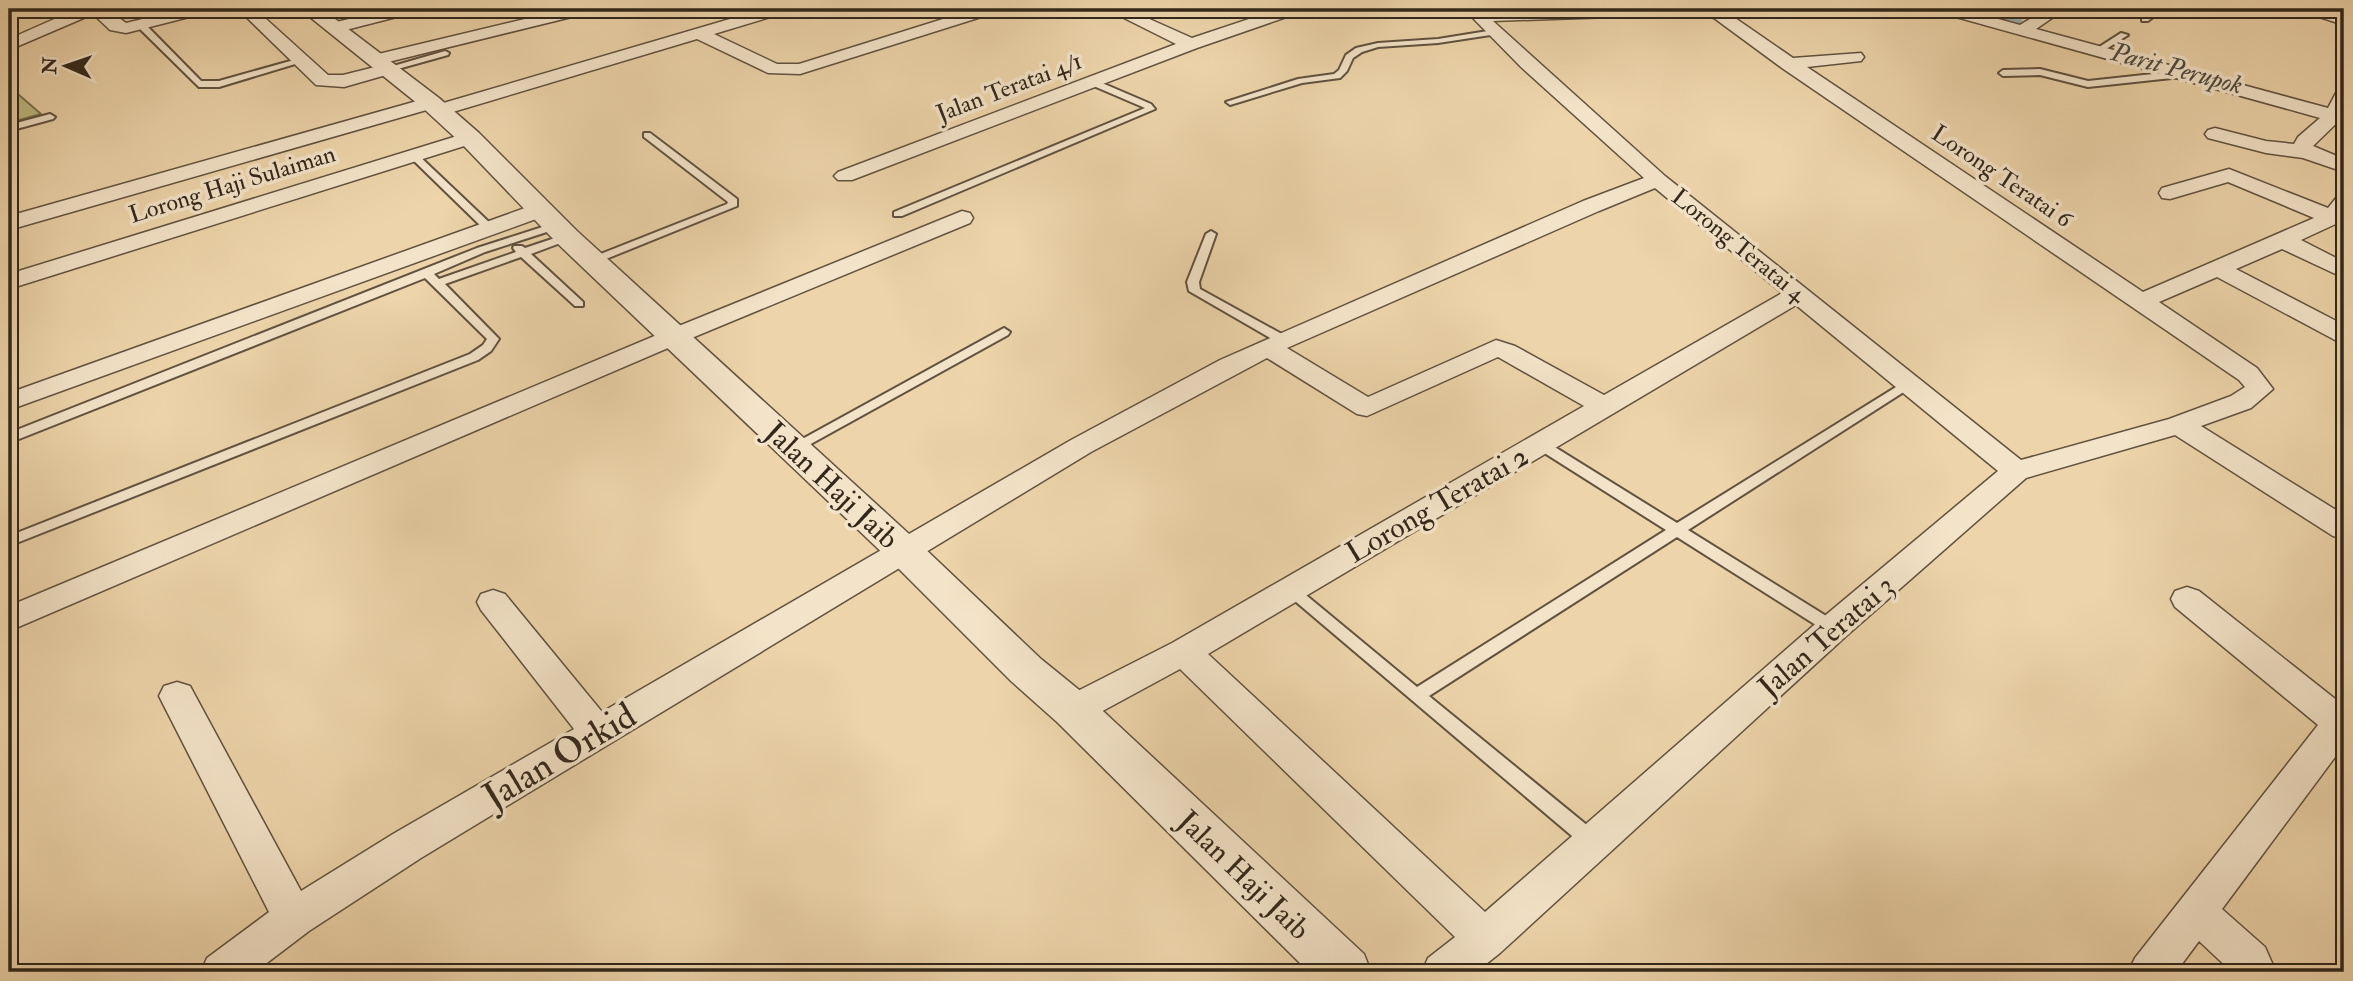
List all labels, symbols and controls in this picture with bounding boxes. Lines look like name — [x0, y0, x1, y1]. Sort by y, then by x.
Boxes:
north arrow — [32, 32, 102, 102]
water label: Parit Perupok — [2106, 36, 2246, 102]
street label: Jalan Teratai 4/1 — [931, 45, 1086, 130]
text: N — [38, 56, 62, 75]
street label: Lorong Teratai 6 — [1925, 118, 2080, 236]
street label: Lorong Haji Sulaiman — [125, 138, 339, 231]
street label: Lorong Teratai 4 — [1665, 182, 1813, 310]
street label: Jalan Haji Jaib — [756, 413, 907, 557]
street label: Lorong Teratai 2 — [1339, 437, 1535, 572]
street label: Jalan Teratai 3 — [1750, 567, 1902, 706]
street label: Jalan Orkid — [474, 692, 645, 821]
street label: Jalan Haji Jaib — [1169, 802, 1318, 948]

